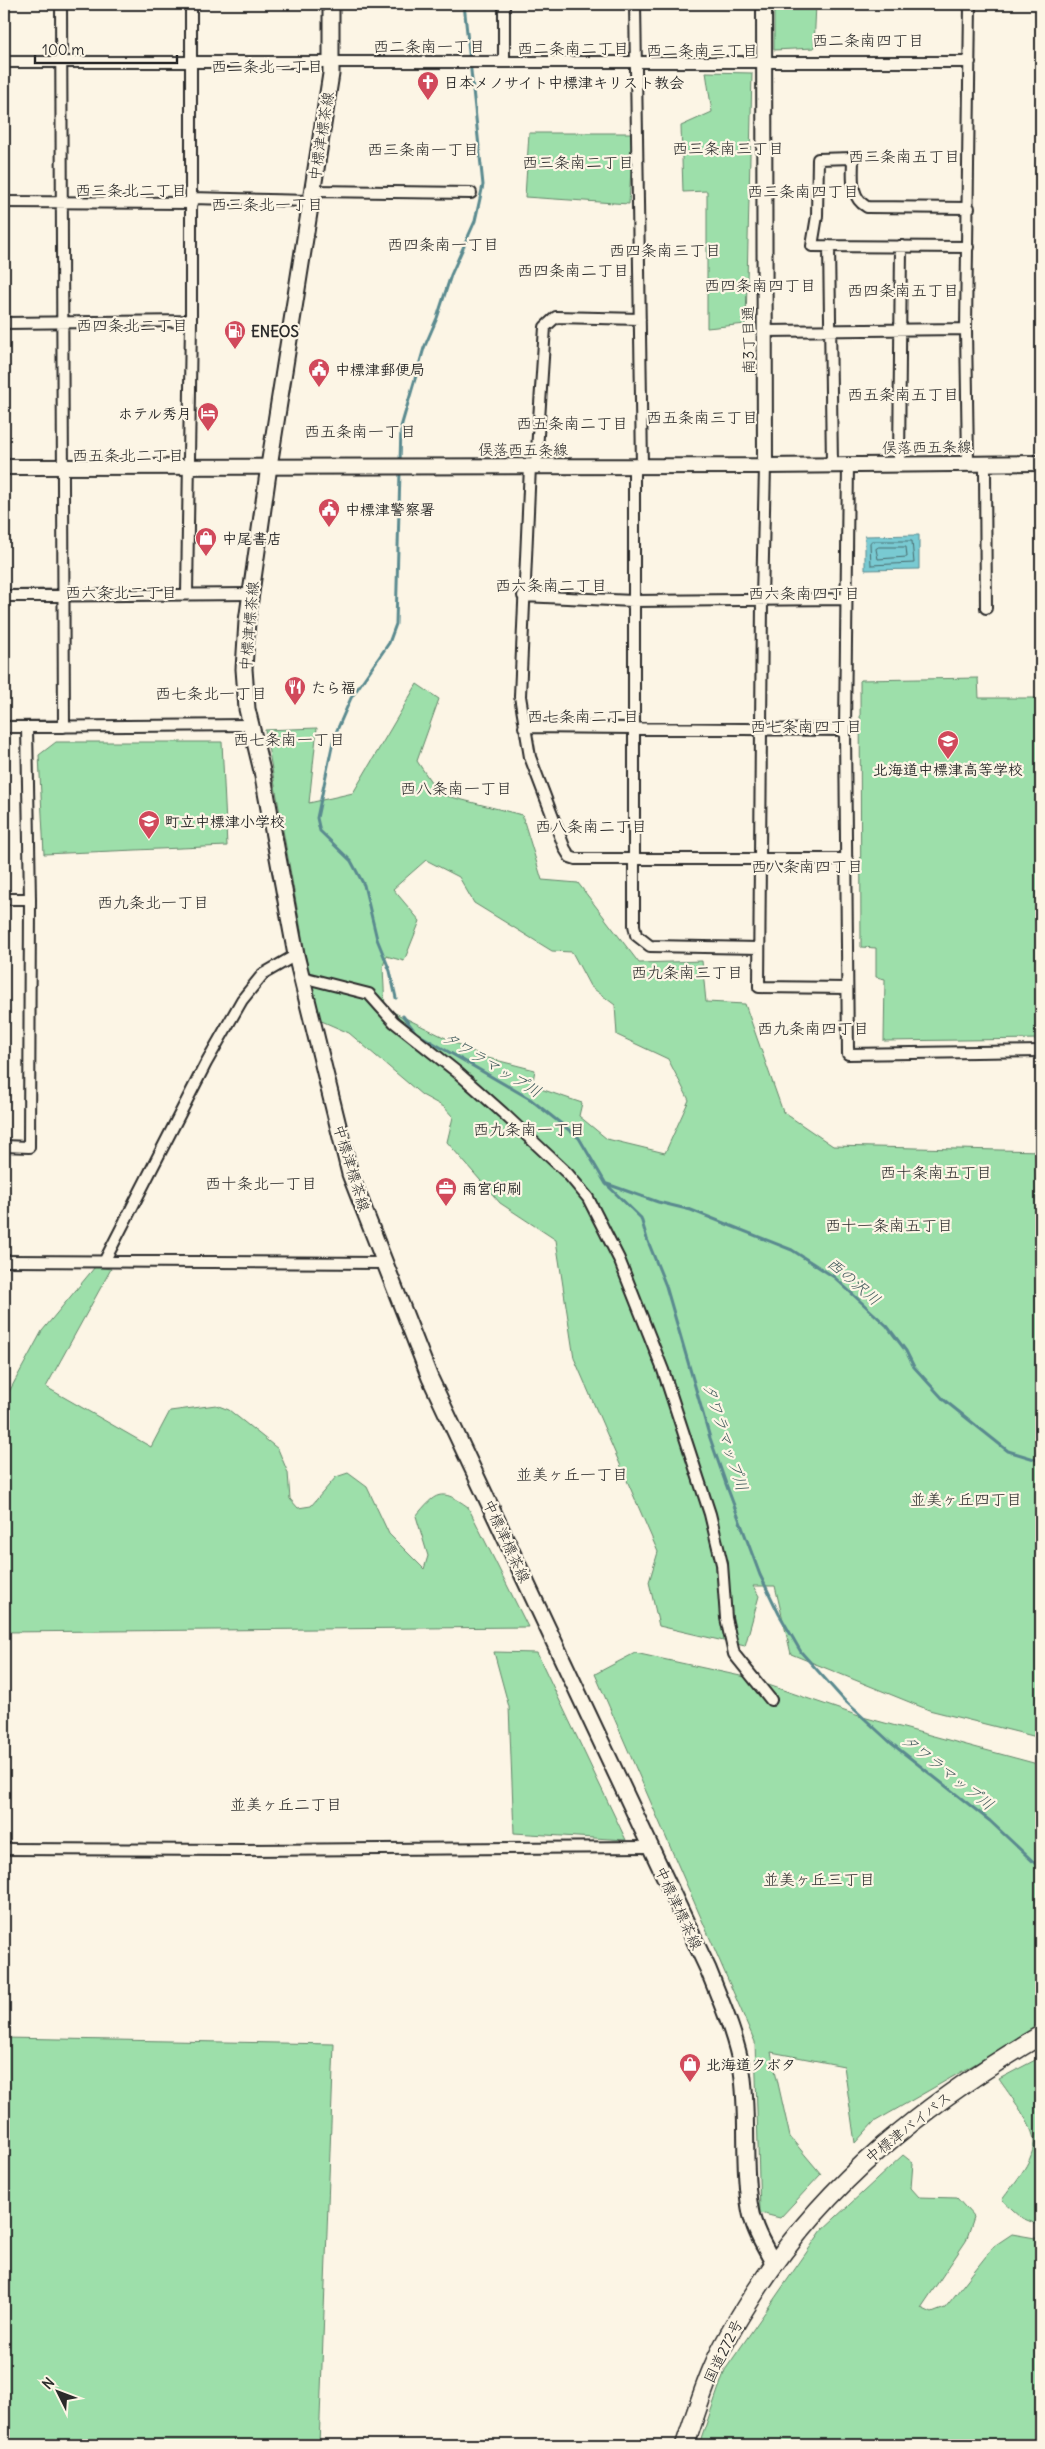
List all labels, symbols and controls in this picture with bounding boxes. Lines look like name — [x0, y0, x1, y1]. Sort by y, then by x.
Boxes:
district label: 西二条南四丁目 — [812, 30, 924, 50]
scale bar — [35, 32, 178, 64]
district label: 西二条南一丁目 — [373, 36, 485, 56]
district label: 西二条南二丁目 — [517, 38, 629, 58]
text: 100 m — [42, 40, 84, 59]
district label: 西二条南三丁目 — [646, 40, 758, 60]
district label: 西二条北一丁目 — [211, 56, 323, 76]
church icon: 日本メノサイト中標津キリスト教会 — [416, 70, 440, 101]
place label: 日本メノサイト中標津キリスト教会 — [444, 73, 684, 92]
street label: 中標津標茶線 — [305, 90, 337, 182]
district label: 西三条南三丁目 — [672, 138, 784, 158]
district label: 西三条南一丁目 — [367, 139, 479, 159]
district label: 西三条南五丁目 — [848, 146, 960, 166]
district label: 西三条南二丁目 — [522, 152, 634, 172]
district label: 西三条北二丁目 — [75, 180, 187, 200]
district label: 西三条南四丁目 — [747, 181, 859, 201]
district label: 西三条北一丁目 — [211, 194, 323, 214]
district label: 西四条南一丁目 — [387, 234, 499, 254]
district label: 西四条南三丁目 — [609, 240, 721, 260]
district label: 西四条南二丁目 — [517, 260, 629, 280]
district label: 西四条南四丁目 — [704, 275, 816, 295]
district label: 西四条南五丁目 — [847, 280, 959, 300]
street label: 南3丁目通 — [738, 306, 758, 374]
district label: 西四条北二丁目 — [76, 315, 188, 335]
fuel station icon: ENEOS — [223, 319, 247, 350]
place label: ENEOS — [251, 322, 299, 341]
public building icon: 中標津郵便局 — [307, 357, 331, 388]
place label: 中標津郵便局 — [335, 360, 425, 379]
district label: 西五条南五丁目 — [847, 384, 959, 404]
hotel icon: ホテル秀月 — [196, 401, 220, 432]
place label: ホテル秀月 — [118, 404, 192, 423]
district label: 西五条南三丁目 — [646, 407, 758, 427]
district label: 西五条南二丁目 — [516, 413, 628, 433]
district label: 西五条南一丁目 — [304, 421, 416, 441]
street label: 俣落西五条線 — [882, 437, 972, 457]
street label: 俣落西五条線 — [478, 440, 568, 459]
district label: 西五条北二丁目 — [72, 445, 184, 465]
public building icon: 中標津警察署 — [317, 497, 341, 528]
place label: 中標津警察署 — [345, 500, 435, 519]
shop icon: 中尾書店 — [194, 526, 218, 557]
place label: 中尾書店 — [222, 529, 282, 548]
district label: 西六条南二丁目 — [495, 575, 607, 595]
street label: 中標津標茶線 — [236, 580, 262, 672]
district label: 西六条北二丁目 — [65, 582, 177, 602]
district label: 西六条南四丁目 — [748, 583, 860, 603]
restaurant icon: たら福 — [283, 675, 307, 706]
place label: たら福 — [311, 678, 356, 697]
district label: 西七条北一丁目 — [155, 683, 267, 703]
district label: 西七条南二丁目 — [527, 706, 639, 726]
district label: 西七条南四丁目 — [750, 716, 862, 736]
district label: 西七条南一丁目 — [233, 729, 345, 749]
school or university icon: 北海道中標津高等学校 — [936, 729, 960, 760]
place label: 北海道中標津高等学校 — [873, 760, 1023, 779]
district label: 西八条南一丁目 — [400, 778, 512, 798]
school or university icon: 町立中標津小学校 — [137, 809, 161, 840]
place label: 町立中標津小学校 — [165, 812, 285, 831]
district label: 西八条南二丁目 — [535, 816, 647, 836]
district label: 西八条南四丁目 — [751, 856, 863, 876]
district label: 西九条北一丁目 — [97, 892, 209, 912]
district label: 西九条南三丁目 — [631, 962, 743, 982]
district label: 西九条南四丁目 — [757, 1018, 869, 1038]
water label: タワラマップ川 — [439, 1027, 545, 1101]
district label: 西九条南一丁目 — [473, 1119, 585, 1139]
street label: 中標津標茶線 — [330, 1122, 374, 1214]
district label: 西十条南五丁目 — [880, 1162, 992, 1182]
district label: 西十条北一丁目 — [205, 1173, 317, 1193]
office icon: 雨宮印刷 — [434, 1176, 458, 1207]
place label: 雨宮印刷 — [462, 1179, 522, 1198]
district label: 西十一条南五丁目 — [825, 1215, 953, 1235]
water label: 西の沢川 — [823, 1253, 885, 1309]
water label: タワラマップ川 — [699, 1381, 753, 1493]
district label: 並美ヶ丘一丁目 — [516, 1464, 628, 1484]
district label: 並美ヶ丘四丁目 — [910, 1489, 1022, 1509]
street label: 中標津標茶線 — [479, 1496, 535, 1586]
water label: タワラマップ川 — [898, 1730, 998, 1814]
district label: 並美ヶ丘二丁目 — [230, 1794, 342, 1814]
street label: 中標津標茶線 — [651, 1863, 707, 1953]
district label: 並美ヶ丘三丁目 — [763, 1869, 875, 1889]
shop icon: 北海道クボタ — [678, 2052, 702, 2083]
place label: 北海道クボタ — [706, 2055, 796, 2074]
street label: 中標津バイパス — [861, 2087, 955, 2167]
street label: 国道272号 — [699, 2316, 747, 2386]
north arrow — [32, 2366, 82, 2416]
text: N — [38, 2374, 58, 2393]

